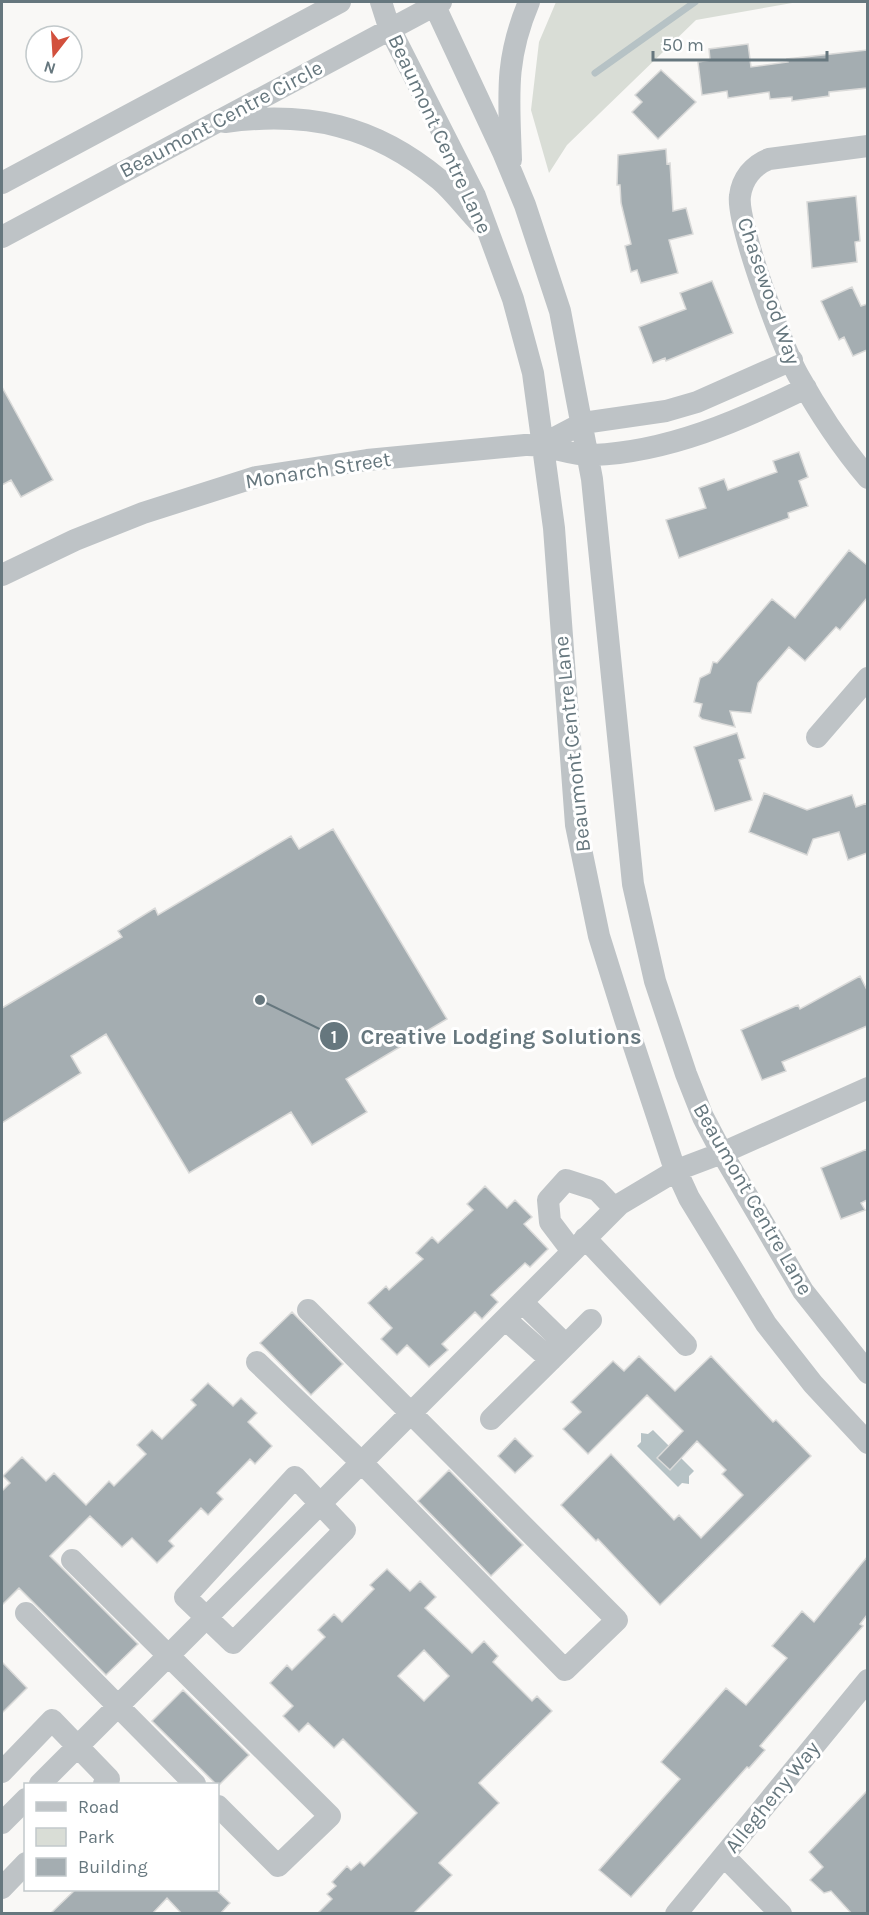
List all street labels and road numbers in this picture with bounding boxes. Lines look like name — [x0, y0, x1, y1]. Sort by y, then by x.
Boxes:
street label: Beaumont Centre Lane — [383, 30, 497, 238]
street label: Beaumont Centre Circle — [115, 55, 327, 183]
street label: Chasewood Way — [733, 214, 805, 368]
street label: Monarch Street — [243, 447, 393, 493]
street label: Beaumont Centre Lane — [549, 635, 595, 853]
street label: Beaumont Centre Lane — [688, 1099, 818, 1299]
street label: Allegheny Way — [720, 1736, 825, 1858]

